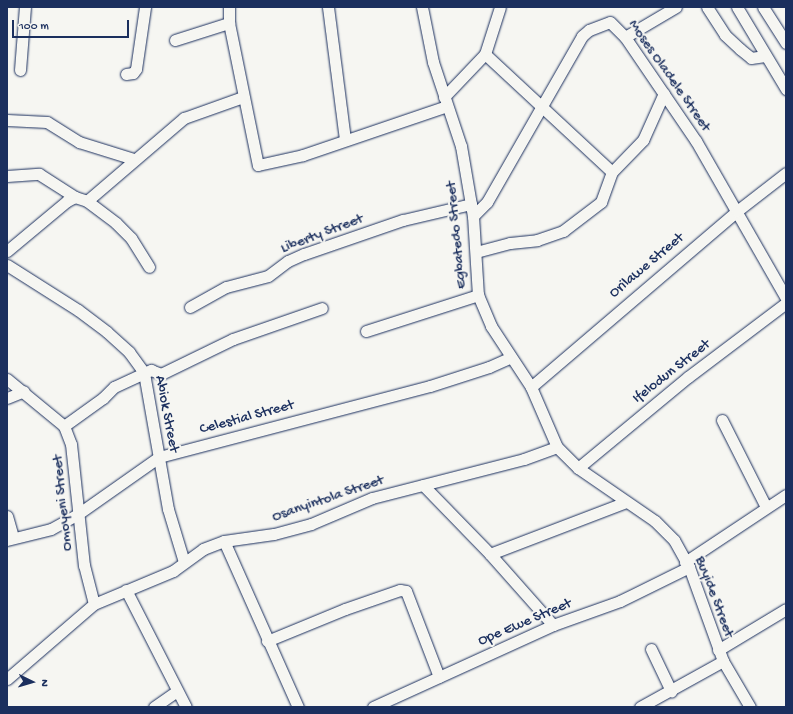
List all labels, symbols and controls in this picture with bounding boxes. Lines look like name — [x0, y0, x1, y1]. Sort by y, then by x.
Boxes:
scale bar — [14, 12, 131, 38]
street label: Moses Oladele Street — [624, 17, 714, 135]
text: 100 m — [19, 20, 49, 34]
street label: Egbatedo Street — [442, 180, 472, 290]
street label: Liberty Street — [278, 210, 366, 258]
street label: Orilawe Street — [606, 229, 688, 303]
street label: Ifelodun Street — [630, 336, 714, 408]
street label: Abiok Street — [150, 374, 182, 454]
street label: Celestial Street — [198, 397, 296, 439]
street label: Omoyeni Street — [49, 454, 77, 552]
street label: Osanyintola Street — [270, 471, 386, 527]
street label: Buyide Street — [690, 554, 738, 640]
street label: Ope Ewe Street — [475, 595, 575, 651]
north arrow — [12, 662, 52, 702]
text: N — [38, 679, 50, 687]

